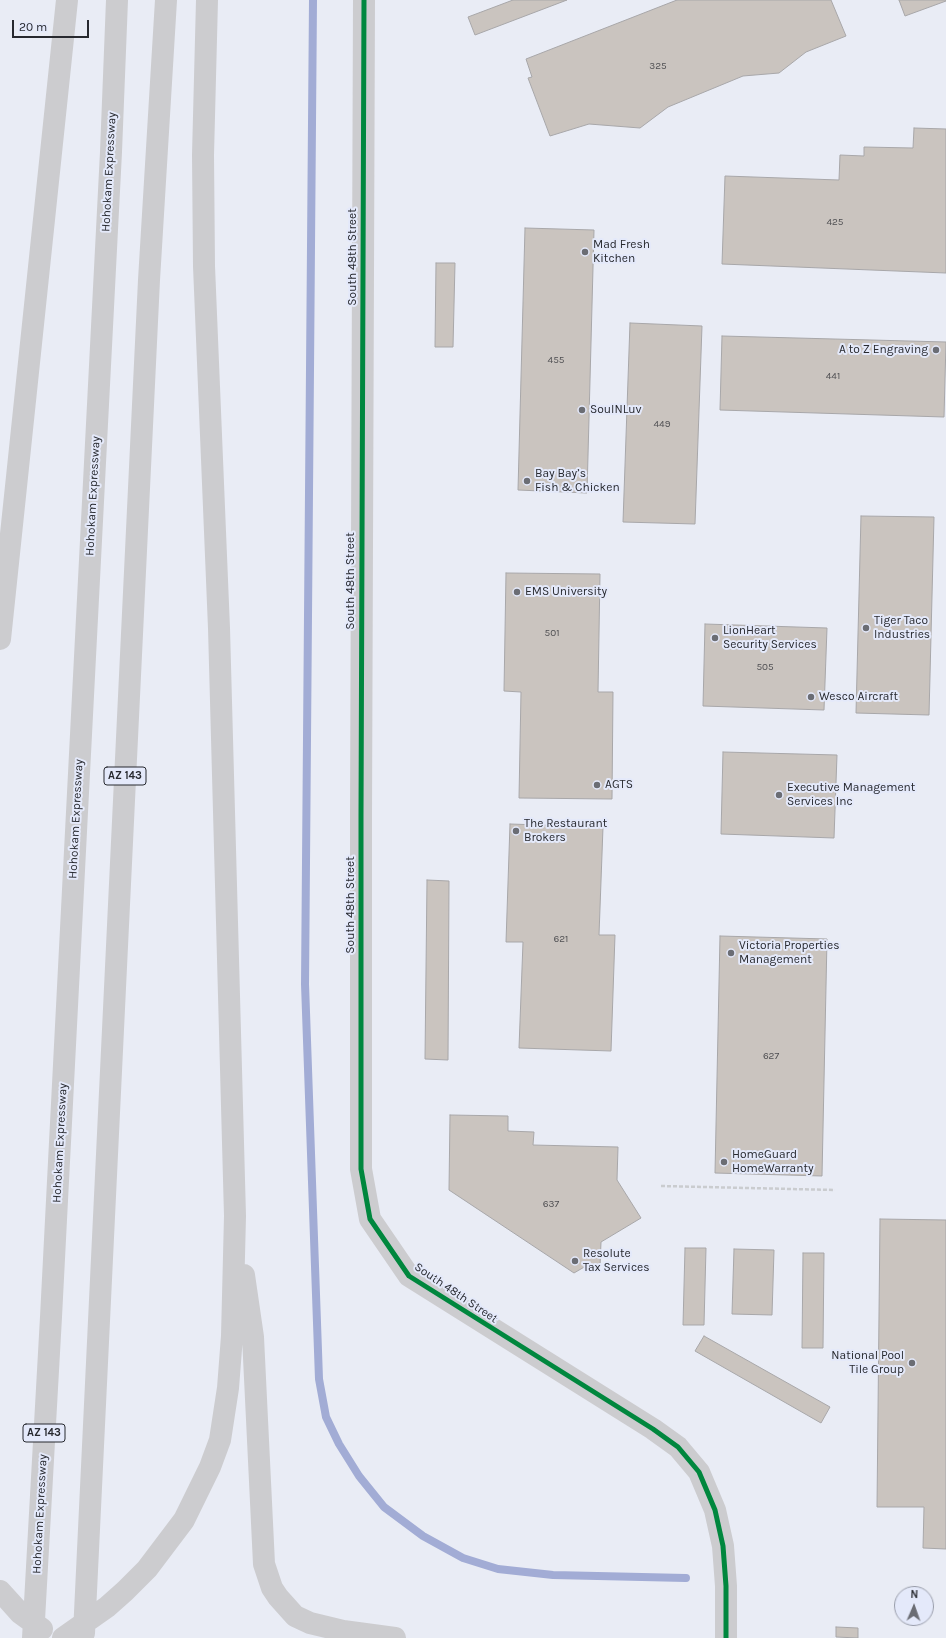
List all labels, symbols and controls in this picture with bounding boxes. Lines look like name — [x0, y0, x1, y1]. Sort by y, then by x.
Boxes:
scale bar — [14, 12, 91, 38]
text: 20 m — [19, 20, 47, 34]
house number: 325 — [649, 60, 667, 72]
street label: Hohokam Expressway — [99, 112, 119, 232]
street label: South 48th Street — [346, 208, 360, 306]
house number: 425 — [826, 216, 844, 228]
place label: Mad Fresh Kitchen — [593, 238, 650, 266]
marker: Mad Fresh Kitchen — [580, 247, 590, 257]
place label: A to Z Engraving — [839, 343, 928, 357]
marker: A to Z Engraving — [931, 345, 941, 355]
house number: 455 — [548, 354, 564, 366]
house number: 441 — [826, 370, 840, 382]
place label: SoulNLuv — [590, 403, 642, 417]
marker: SoulNLuv — [577, 405, 587, 415]
house number: 449 — [654, 418, 670, 430]
street label: Hohokam Expressway — [83, 436, 103, 556]
place label: Bay Bay’s Fish & Chicken — [535, 467, 620, 495]
marker: Bay Bay’s Fish & Chicken — [522, 476, 532, 486]
street label: South 48th Street — [344, 532, 358, 630]
place label: EMS University — [525, 585, 607, 599]
marker: EMS University — [512, 587, 522, 597]
place label: Tiger Taco Industries — [874, 614, 930, 642]
marker: Tiger Taco Industries — [861, 623, 871, 633]
place label: LionHeart Security Services — [723, 624, 817, 652]
house number: 501 — [545, 627, 559, 639]
marker: LionHeart Security Services — [710, 633, 720, 643]
house number: 505 — [756, 661, 774, 673]
place label: Wesco Aircraft — [819, 690, 898, 704]
marker: Wesco Aircraft — [806, 692, 816, 702]
street label: Hohokam Expressway — [66, 759, 86, 879]
road number: AZ 143 — [104, 767, 146, 785]
place label: AGTS — [605, 778, 633, 792]
marker: AGTS — [592, 780, 602, 790]
place label: Executive Management Services Inc — [787, 781, 915, 809]
marker: Executive Management Services Inc — [774, 790, 784, 800]
place label: The Restaurant Brokers — [524, 817, 607, 845]
marker: The Restaurant Brokers — [511, 826, 521, 836]
street label: South 48th Street — [344, 856, 358, 954]
house number: 621 — [554, 933, 568, 945]
place label: Victoria Properties Management — [739, 939, 840, 967]
marker: Victoria Properties Management — [726, 948, 736, 958]
house number: 627 — [763, 1050, 779, 1062]
street label: Hohokam Expressway — [50, 1083, 70, 1203]
place label: HomeGuard HomeWarranty — [732, 1148, 814, 1176]
marker: HomeGuard HomeWarranty — [719, 1157, 729, 1167]
house number: 637 — [543, 1198, 559, 1210]
place label: Resolute Tax Services — [583, 1247, 650, 1275]
marker: Resolute Tax Services — [570, 1256, 580, 1266]
street label: South 48th Street — [412, 1260, 500, 1326]
place label: National Pool Tile Group — [831, 1349, 904, 1377]
marker: National Pool Tile Group — [907, 1358, 917, 1368]
road number: AZ 143 — [23, 1424, 65, 1442]
street label: Hohokam Expressway — [30, 1454, 50, 1574]
north arrow — [894, 1586, 934, 1626]
text: N — [910, 1588, 919, 1601]

